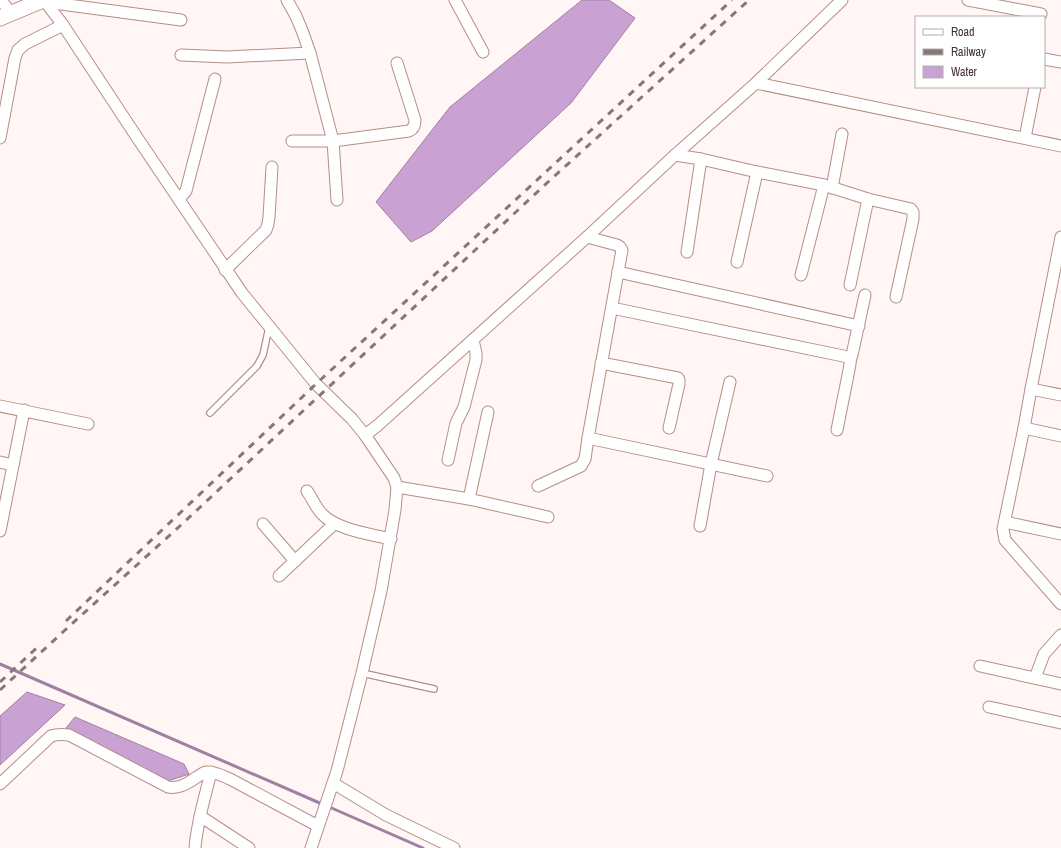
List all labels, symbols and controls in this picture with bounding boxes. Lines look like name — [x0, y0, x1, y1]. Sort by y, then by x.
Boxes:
legend — [915, 16, 1045, 88]
text: Road — [951, 24, 975, 40]
text: Railway — [951, 44, 986, 60]
text: Water — [951, 64, 978, 80]

